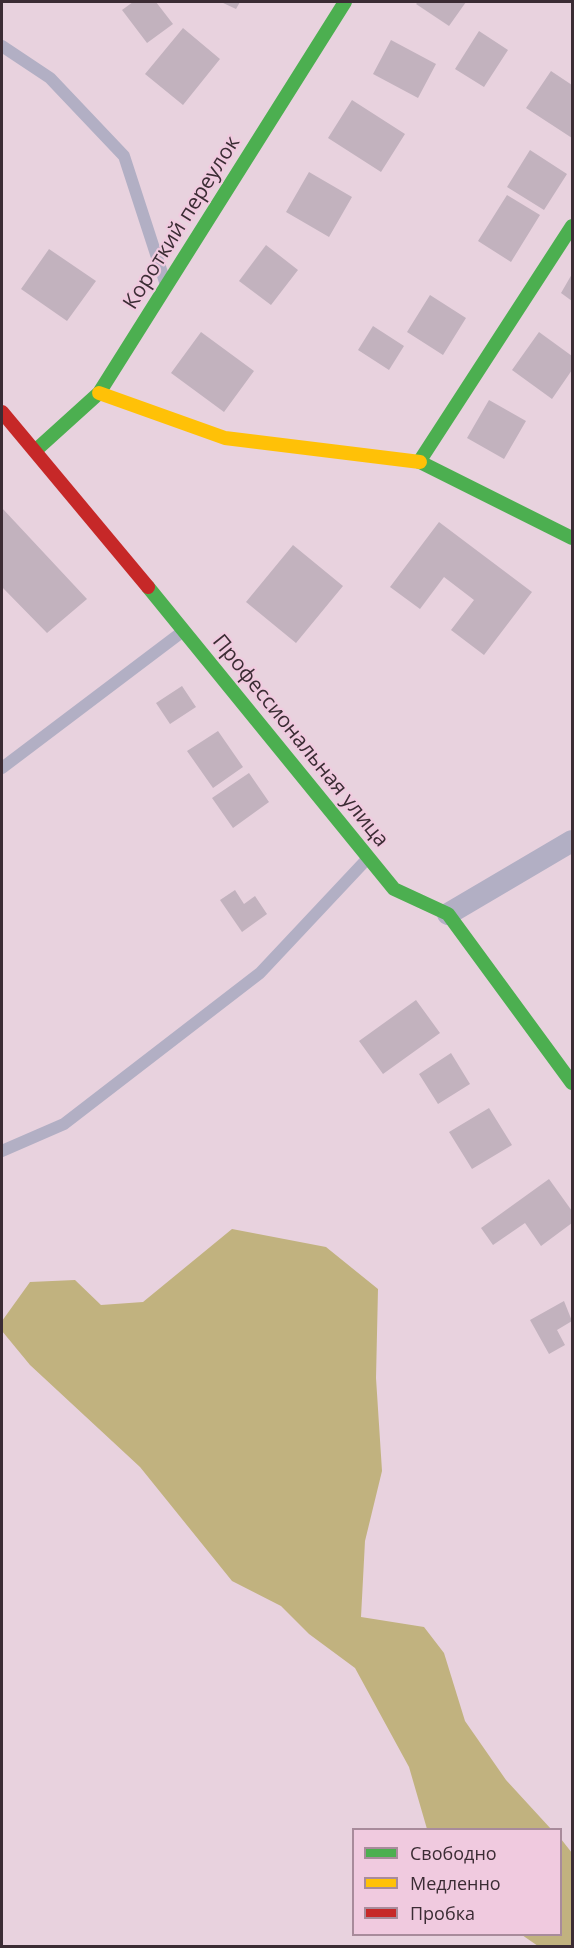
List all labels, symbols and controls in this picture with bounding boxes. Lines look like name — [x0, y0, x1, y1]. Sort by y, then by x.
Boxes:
street label: Короткий переулок — [119, 132, 245, 314]
street label: Профессиональная улица — [207, 630, 393, 852]
legend — [352, 1828, 562, 1936]
text: Свободно — [410, 1841, 497, 1865]
text: Медленно — [410, 1871, 501, 1895]
text: Пробка — [410, 1901, 475, 1925]

